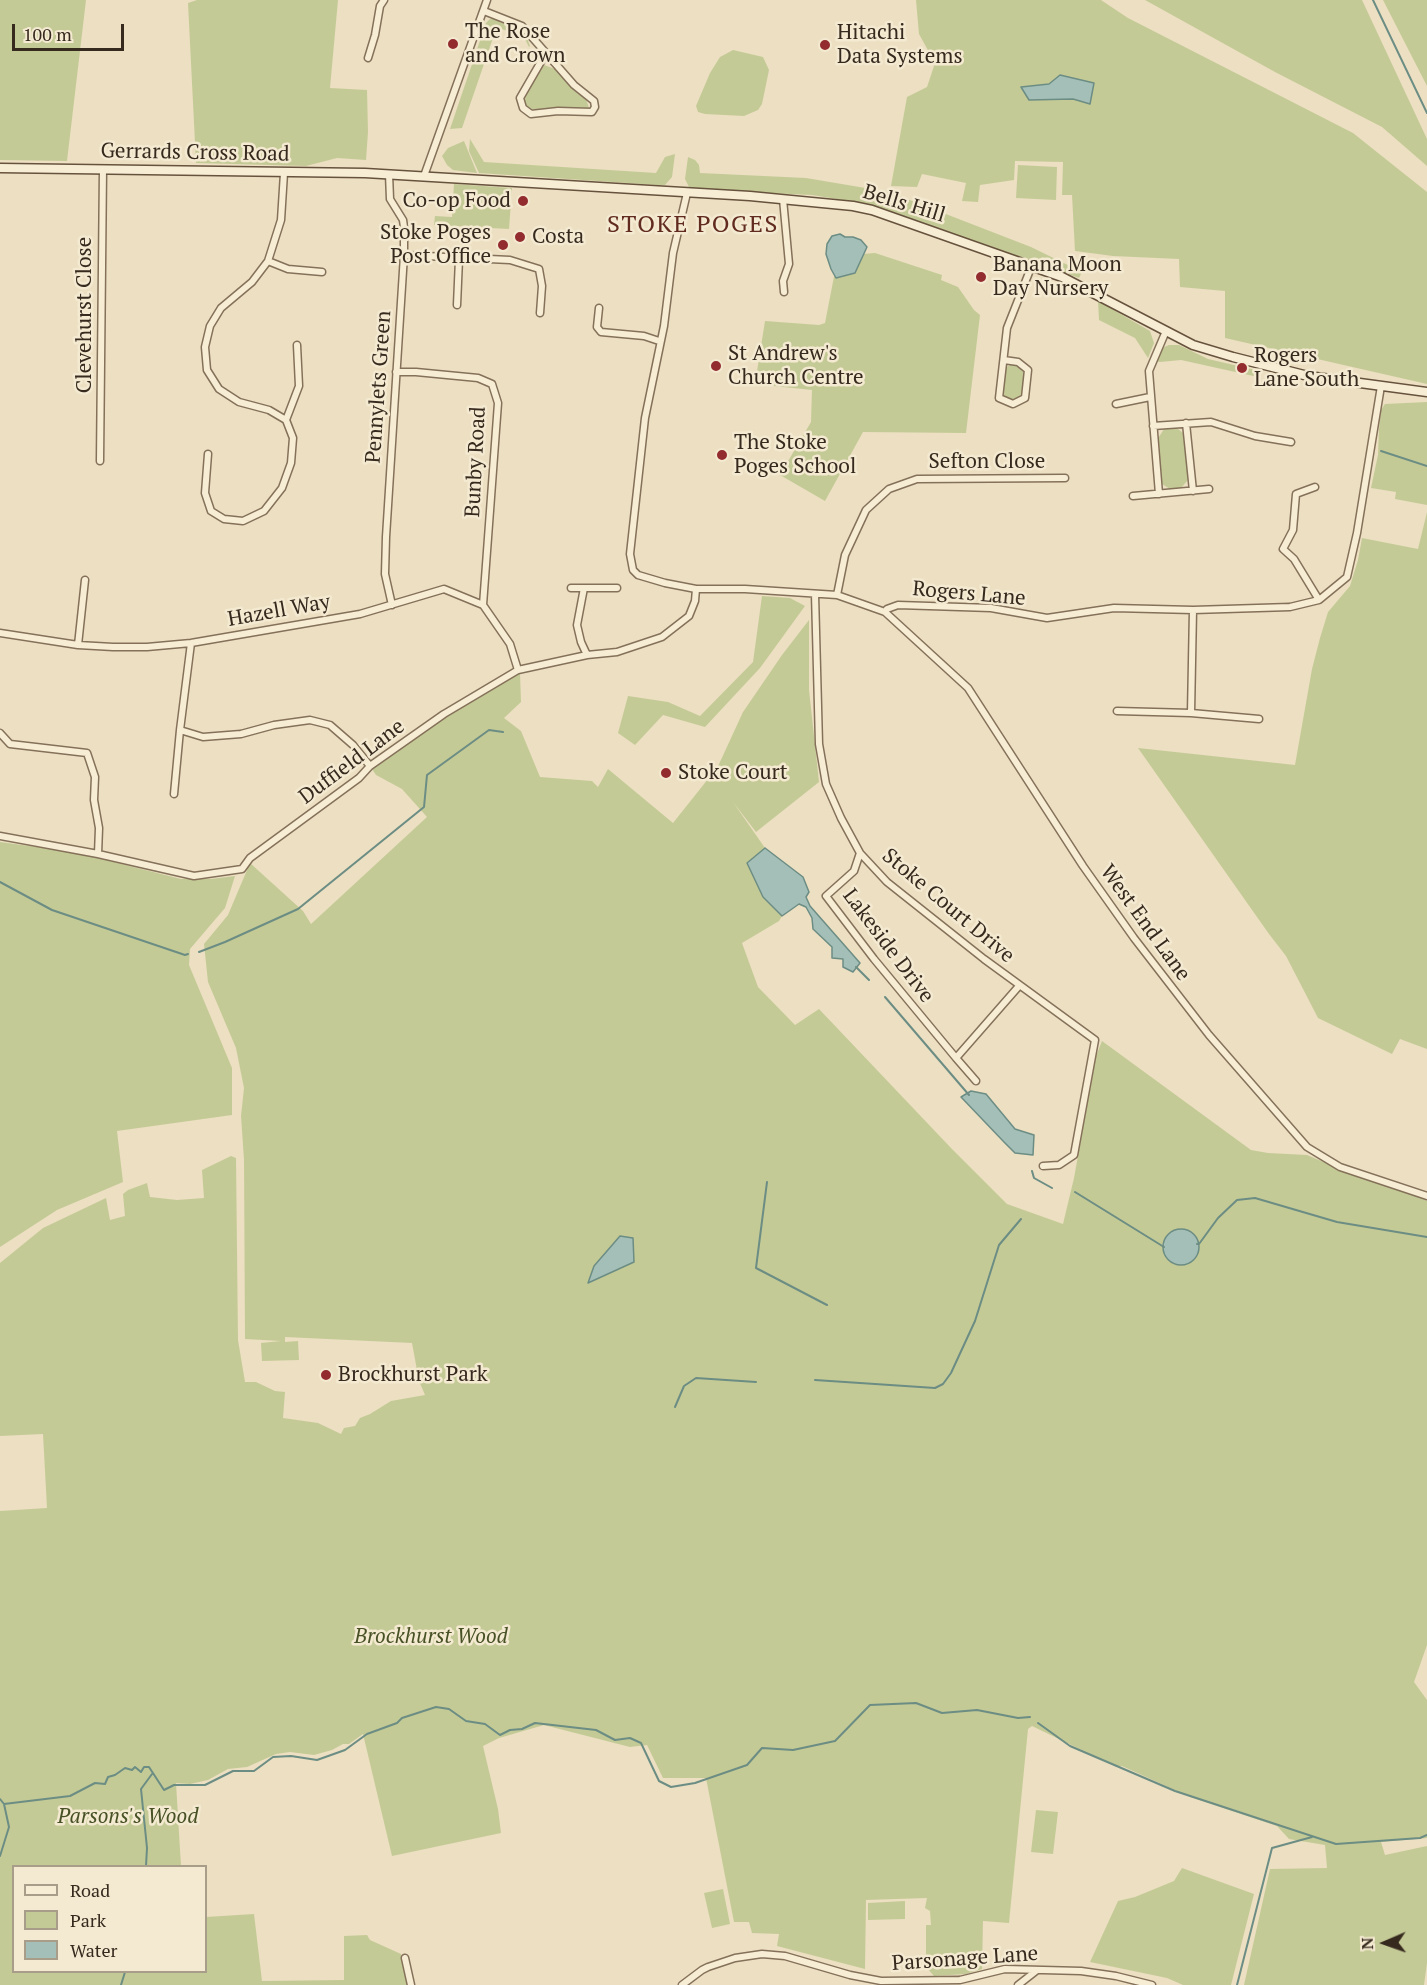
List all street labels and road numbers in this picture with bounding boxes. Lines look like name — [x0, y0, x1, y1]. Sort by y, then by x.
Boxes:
street label: Gerrards Cross Road — [100, 139, 290, 167]
street label: Bells Hill — [860, 180, 948, 228]
street label: Clevehurst Close — [72, 237, 98, 393]
street label: Pennylets Green — [361, 310, 397, 464]
street label: Bunby Road — [461, 406, 491, 518]
street label: Sefton Close — [929, 449, 1045, 475]
street label: Rogers Lane — [911, 576, 1027, 612]
street label: Hazell Way — [226, 590, 332, 632]
street label: Duffield Lane — [294, 714, 410, 810]
street label: Stoke Court Drive — [877, 843, 1019, 969]
street label: West End Lane — [1094, 860, 1196, 986]
street label: Lakeside Drive — [837, 884, 939, 1008]
street label: Parsonage Lane — [891, 1941, 1039, 1977]

